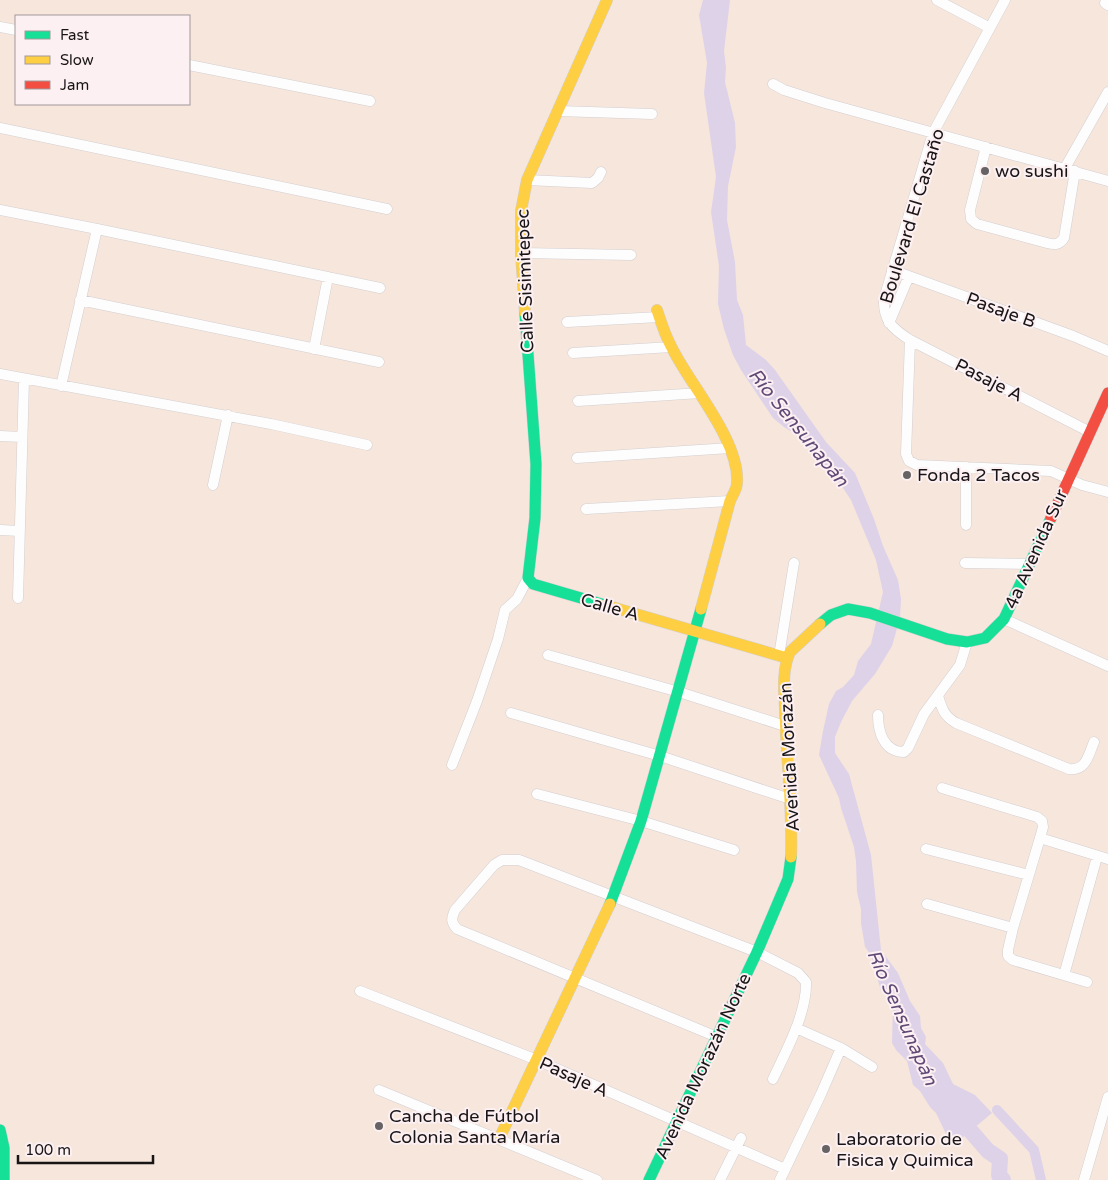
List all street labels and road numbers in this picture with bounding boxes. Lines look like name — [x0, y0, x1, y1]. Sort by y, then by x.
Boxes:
street label: Boulevard El Castaño — [875, 126, 949, 306]
street label: Calle Sisimitepec — [511, 209, 539, 353]
street label: Pasaje B — [963, 287, 1039, 333]
street label: Pasaje A — [951, 354, 1027, 406]
street label: 4a Avenida Sur — [1000, 486, 1072, 612]
street label: Calle A — [578, 588, 642, 626]
street label: Avenida Morazán — [774, 682, 804, 832]
street label: Avenida Morazán Norte — [650, 969, 756, 1163]
street label: Pasaje A — [536, 1052, 612, 1102]

